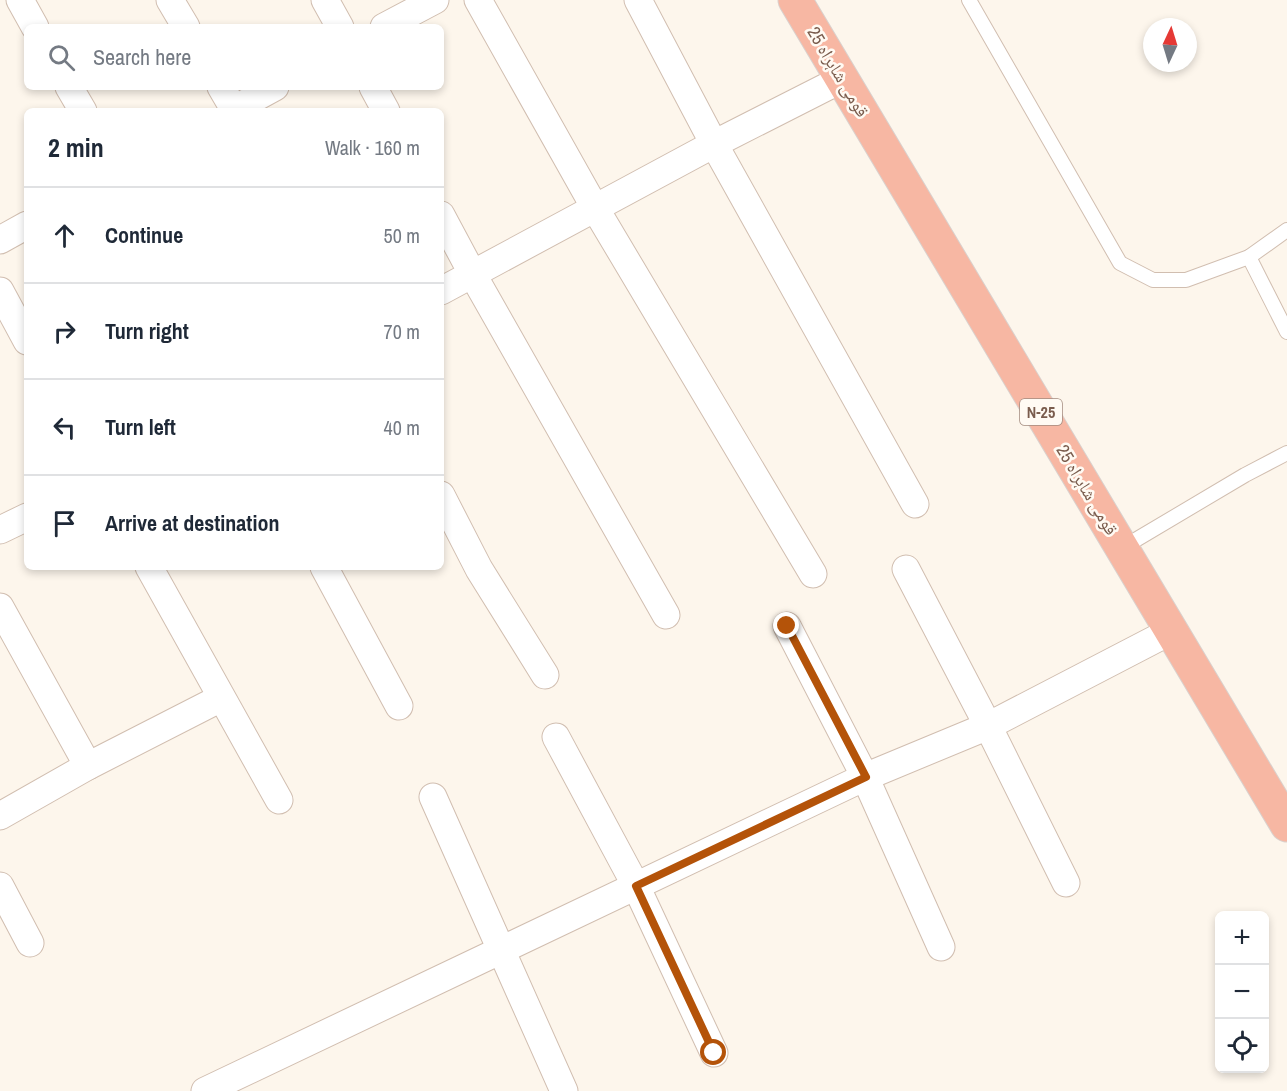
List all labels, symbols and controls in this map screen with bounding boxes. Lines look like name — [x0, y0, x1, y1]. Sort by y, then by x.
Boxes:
north arrow — [1143, 18, 1197, 72]
street label: قومی شاہراہ 25 — [802, 22, 875, 122]
search box — [24, 24, 444, 90]
icon: search — [45, 41, 78, 74]
text: Search here — [93, 42, 191, 72]
text: 2 min — [48, 130, 104, 165]
text: Walk · 160 m — [325, 134, 420, 161]
icon: ahead — [48, 219, 81, 252]
text: Continue — [105, 220, 183, 250]
text: 50 m — [384, 222, 420, 249]
icon: right — [48, 315, 81, 348]
text: Turn right — [105, 316, 189, 346]
text: 70 m — [384, 318, 420, 345]
road number: N-25 — [1020, 399, 1062, 425]
icon: left — [48, 411, 81, 444]
text: Turn left — [105, 412, 176, 442]
text: 40 m — [384, 414, 420, 441]
street label: قومی شاہراہ 25 — [1051, 440, 1124, 540]
icon: arrive — [48, 507, 81, 540]
text: Arrive at destination — [105, 508, 279, 538]
route end — [773, 612, 799, 638]
map controls — [1215, 911, 1269, 1073]
button: + — [1215, 911, 1269, 965]
button: − — [1215, 965, 1269, 1019]
button: locate — [1215, 1019, 1269, 1073]
route start — [700, 1039, 726, 1065]

